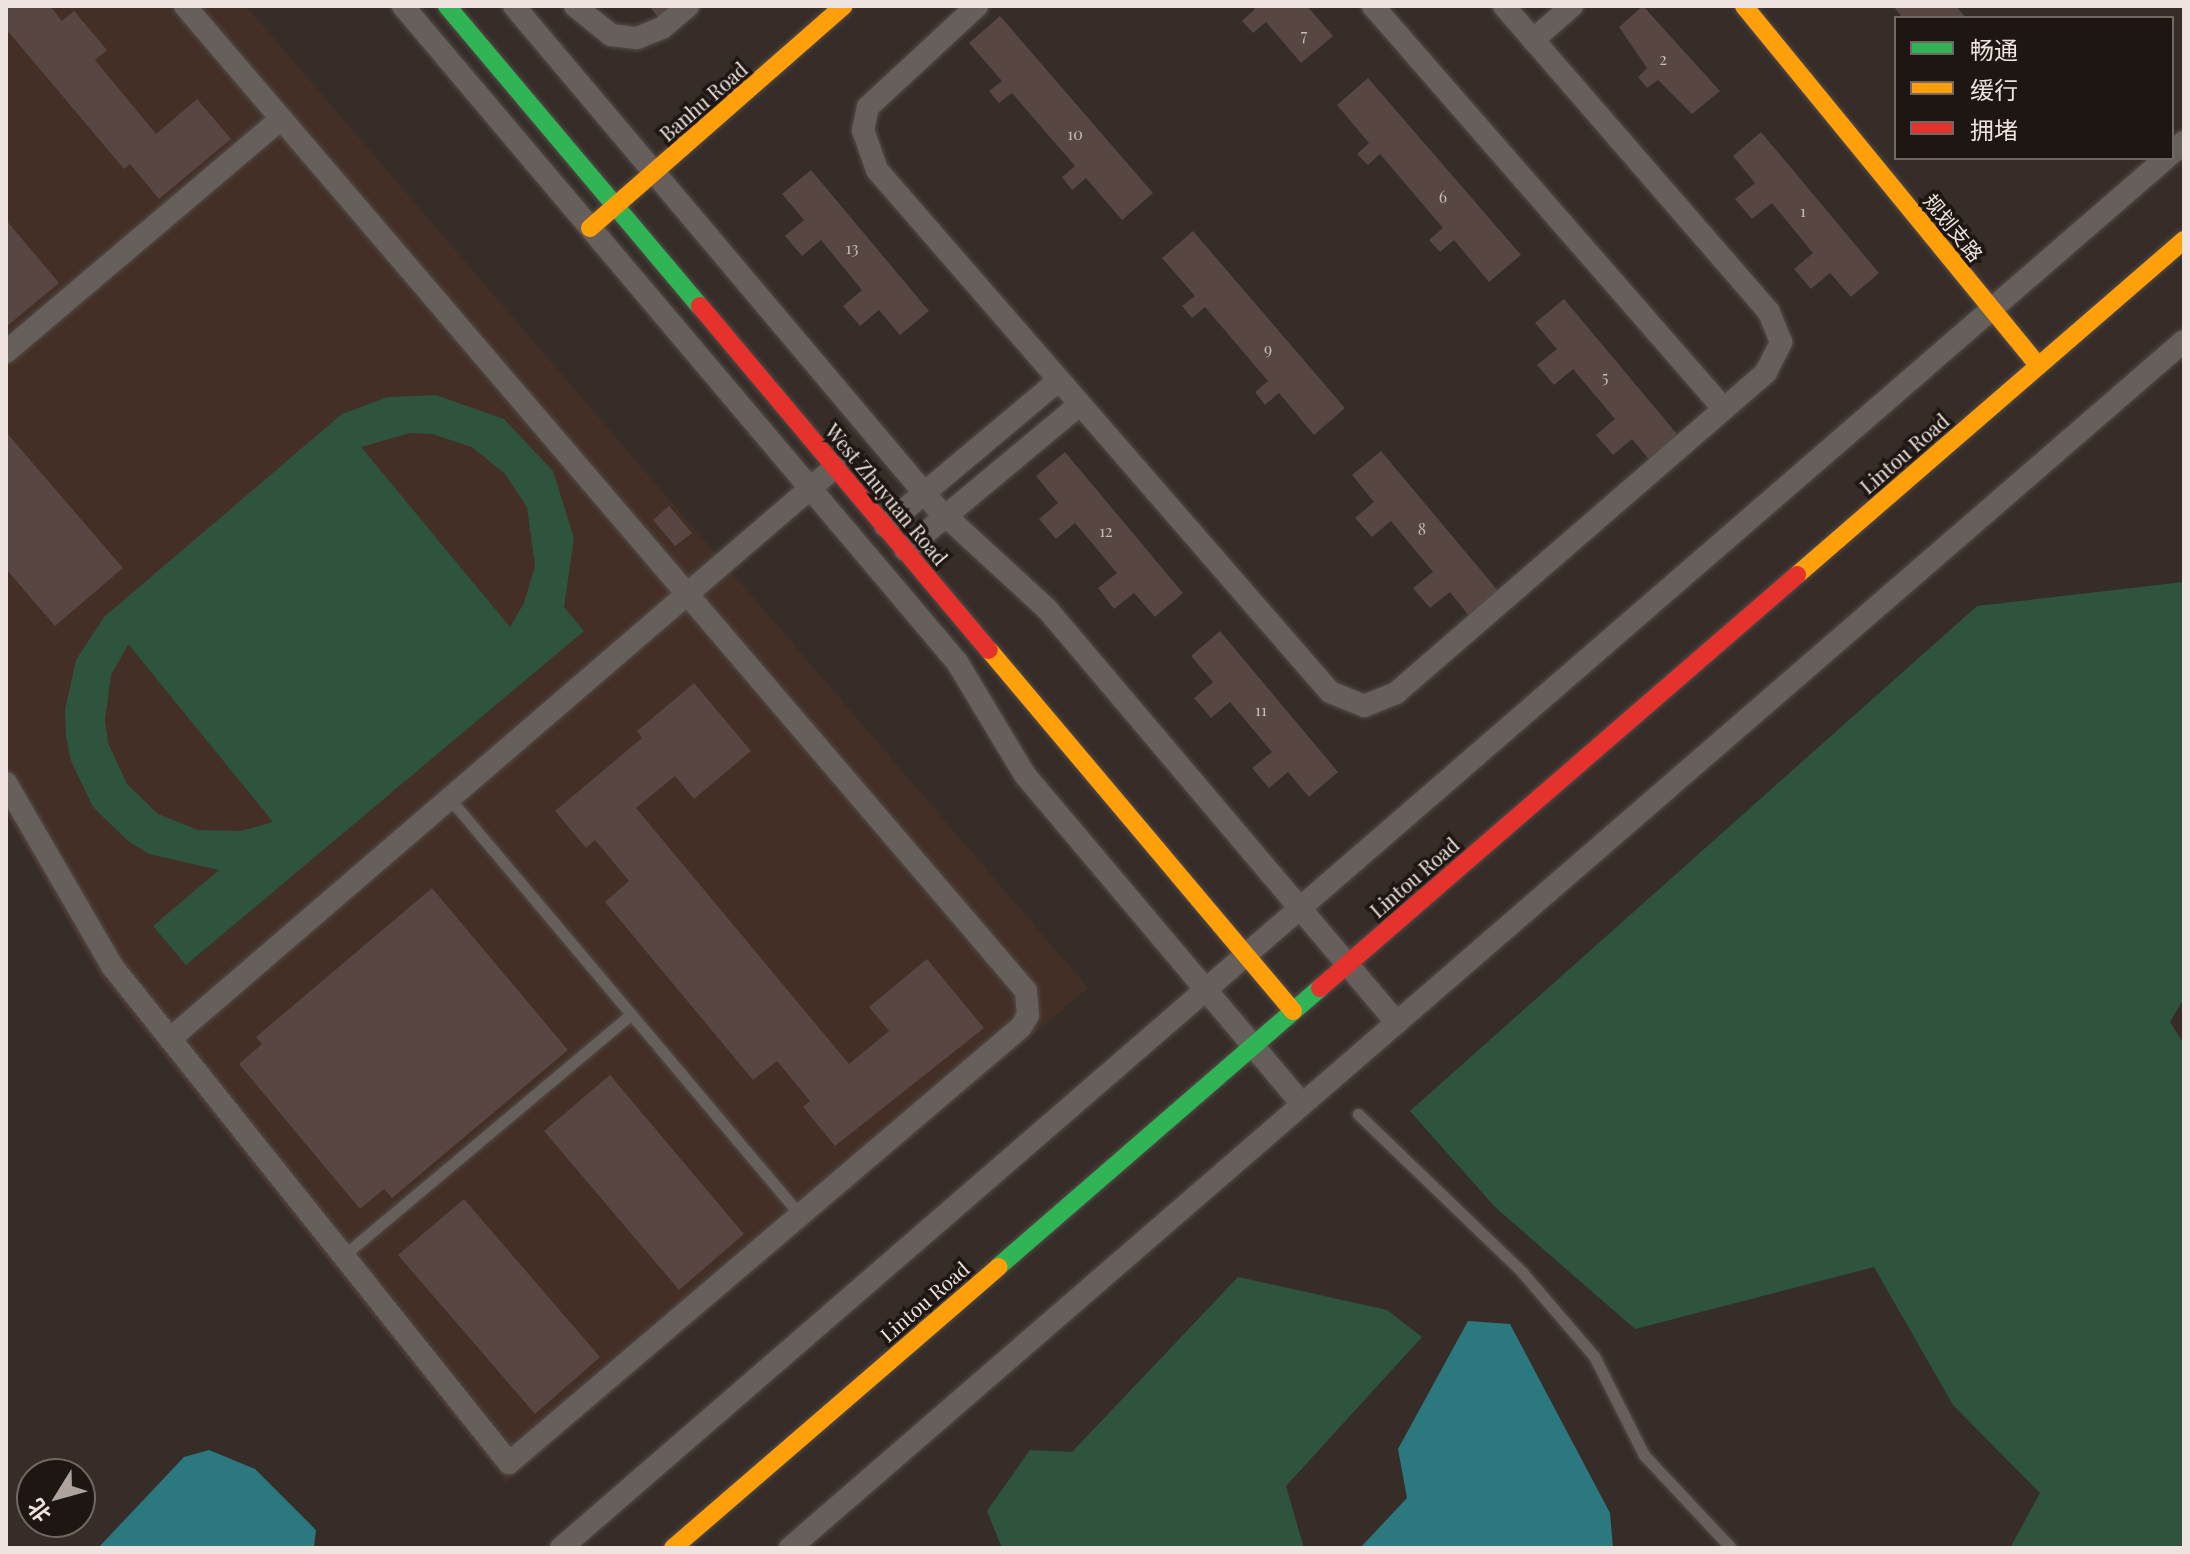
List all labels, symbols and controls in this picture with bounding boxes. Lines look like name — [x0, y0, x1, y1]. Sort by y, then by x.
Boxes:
legend — [1894, 16, 2174, 160]
house number: 7 — [1301, 25, 1307, 45]
text: 畅通 — [1970, 33, 2018, 65]
house number: 2 — [1659, 49, 1667, 69]
street label: Banhu Road — [654, 56, 752, 146]
text: 缓行 — [1970, 73, 2018, 105]
text: 拥堵 — [1970, 113, 2018, 145]
house number: 10 — [1067, 124, 1083, 144]
house number: 6 — [1439, 187, 1447, 207]
street label: 规划支路 — [1920, 188, 1988, 266]
house number: 1 — [1800, 201, 1806, 221]
house number: 13 — [846, 238, 858, 258]
house number: 9 — [1264, 339, 1272, 359]
house number: 5 — [1602, 367, 1608, 387]
street label: Lintou Road — [1855, 408, 1953, 498]
street label: West Zhuyuan Road — [821, 418, 953, 570]
house number: 8 — [1418, 519, 1426, 539]
house number: 12 — [1099, 521, 1113, 541]
house number: 11 — [1255, 700, 1267, 720]
street label: Lintou Road — [1365, 832, 1463, 922]
street label: Lintou Road — [875, 1256, 973, 1346]
north arrow — [16, 1458, 96, 1538]
text: 北 — [20, 1493, 57, 1529]

